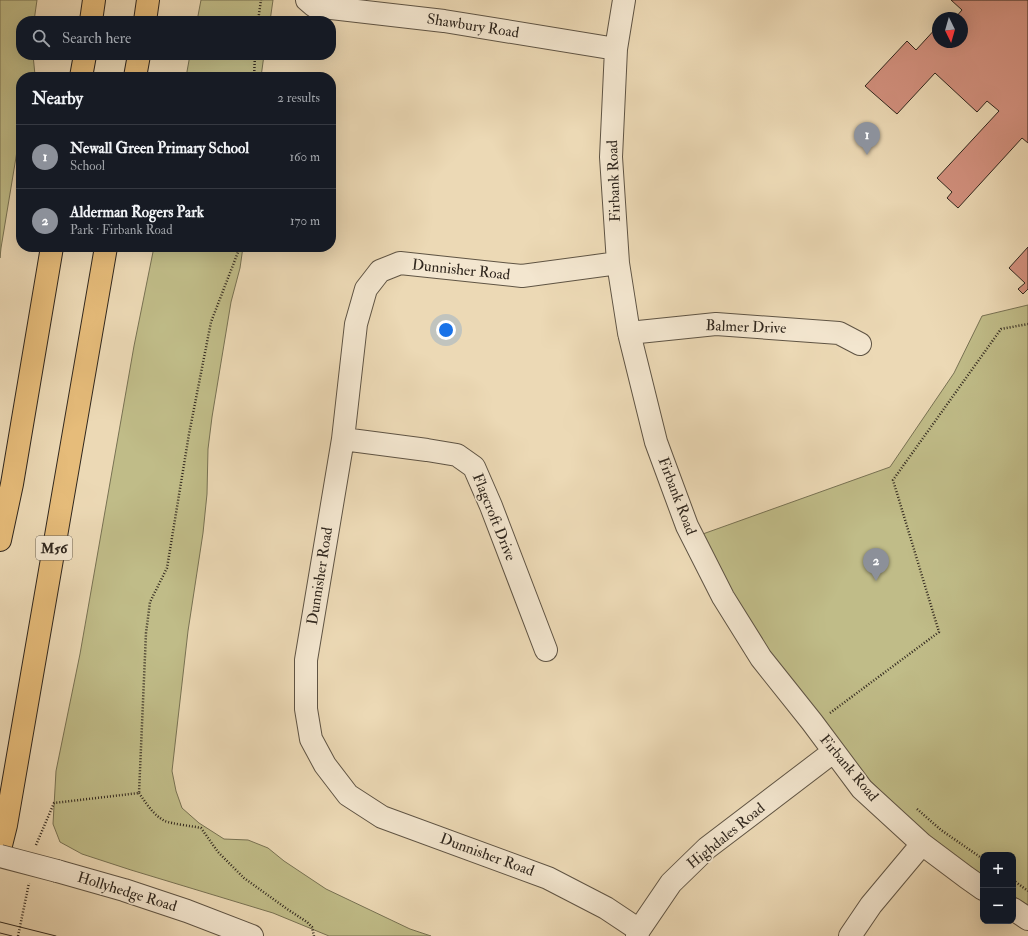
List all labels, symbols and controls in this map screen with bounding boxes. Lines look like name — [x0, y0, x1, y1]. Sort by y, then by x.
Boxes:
street label: Shawbury Road — [425, 9, 521, 43]
north arrow — [932, 12, 968, 48]
search box — [16, 16, 336, 60]
icon: search — [30, 27, 52, 49]
text: Search here — [62, 29, 131, 48]
text: Nearby — [32, 88, 83, 109]
text: 2 results — [277, 90, 320, 106]
pin: 1 — [854, 122, 880, 155]
text: Newall Green Primary School — [70, 139, 249, 158]
street label: Firbank Road — [603, 139, 625, 222]
text: 1 — [43, 149, 47, 165]
text: 160 m — [289, 149, 320, 165]
text: School — [70, 158, 105, 174]
text: Alderman Rogers Park — [70, 203, 204, 222]
text: 2 — [42, 213, 48, 229]
text: 170 m — [290, 213, 320, 229]
text: Park · Firbank Road — [70, 222, 173, 238]
street label: Dunnisher Road — [411, 255, 512, 285]
street label: Balmer Drive — [705, 316, 787, 338]
your location — [436, 320, 456, 340]
street label: Firbank Road — [653, 454, 701, 538]
street label: Flagcroft Drive — [468, 470, 520, 564]
street label: Dunnisher Road — [303, 525, 337, 626]
road number: M56 — [36, 536, 72, 560]
pin: 2 — [863, 548, 889, 581]
street label: Firbank Road — [815, 731, 883, 806]
street label: Highdales Road — [683, 798, 769, 873]
street label: Dunnisher Road — [437, 829, 537, 881]
map controls — [980, 852, 1016, 924]
button: + — [980, 852, 1016, 888]
street label: Hollyhedge Road — [75, 868, 180, 916]
button: − — [980, 888, 1016, 924]

